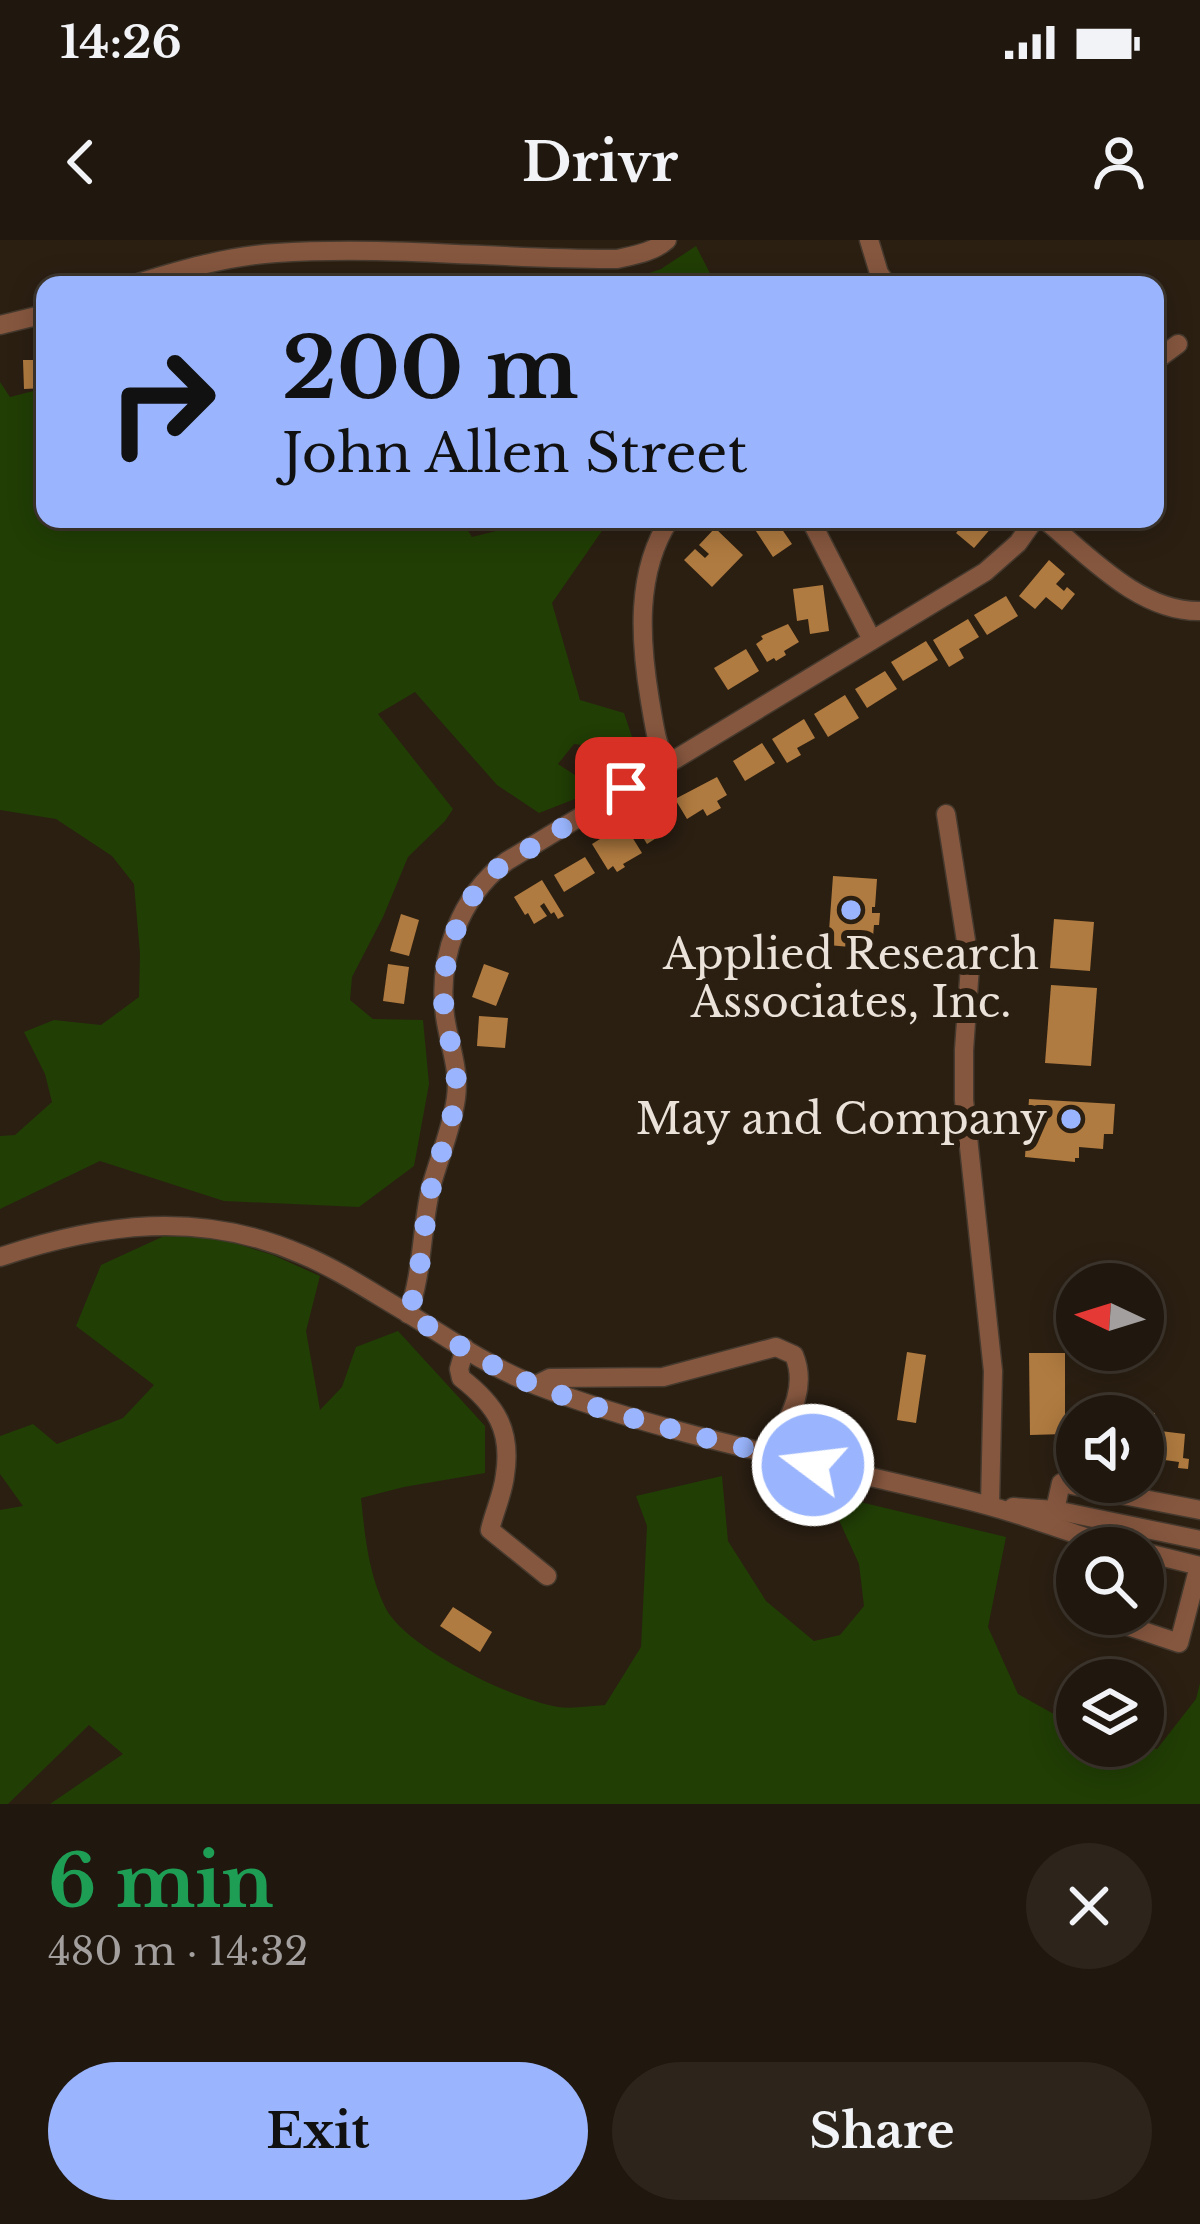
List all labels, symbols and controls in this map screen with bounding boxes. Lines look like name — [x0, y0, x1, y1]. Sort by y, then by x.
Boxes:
text: 14:26 — [60, 14, 182, 70]
icon: back — [48, 129, 114, 195]
text: Drivr — [522, 129, 678, 196]
icon: person — [1086, 129, 1152, 195]
text: 200 m — [282, 317, 579, 421]
icon: right — [84, 324, 240, 480]
text: John Allen Street — [282, 420, 748, 487]
pin — [575, 737, 677, 839]
icon: arrive — [593, 755, 659, 821]
marker: Applied Research Associates, Inc. — [838, 897, 864, 923]
place label: Applied Research Associates, Inc. — [662, 928, 1039, 1028]
place label: May and Company — [636, 1093, 1047, 1145]
marker: May and Company — [1058, 1106, 1084, 1132]
north arrow — [1056, 1263, 1164, 1371]
map controls — [1056, 1263, 1164, 1767]
button: sound — [1056, 1395, 1164, 1503]
position arrow — [750, 1402, 876, 1528]
button: search — [1056, 1527, 1164, 1635]
button: layers — [1056, 1659, 1164, 1767]
text: 6 min — [48, 1837, 274, 1926]
button: close — [1026, 1843, 1152, 1969]
text: 480 m · 14:32 — [48, 1927, 308, 1976]
button: Exit — [48, 2062, 588, 2200]
button: Share — [612, 2062, 1152, 2200]

